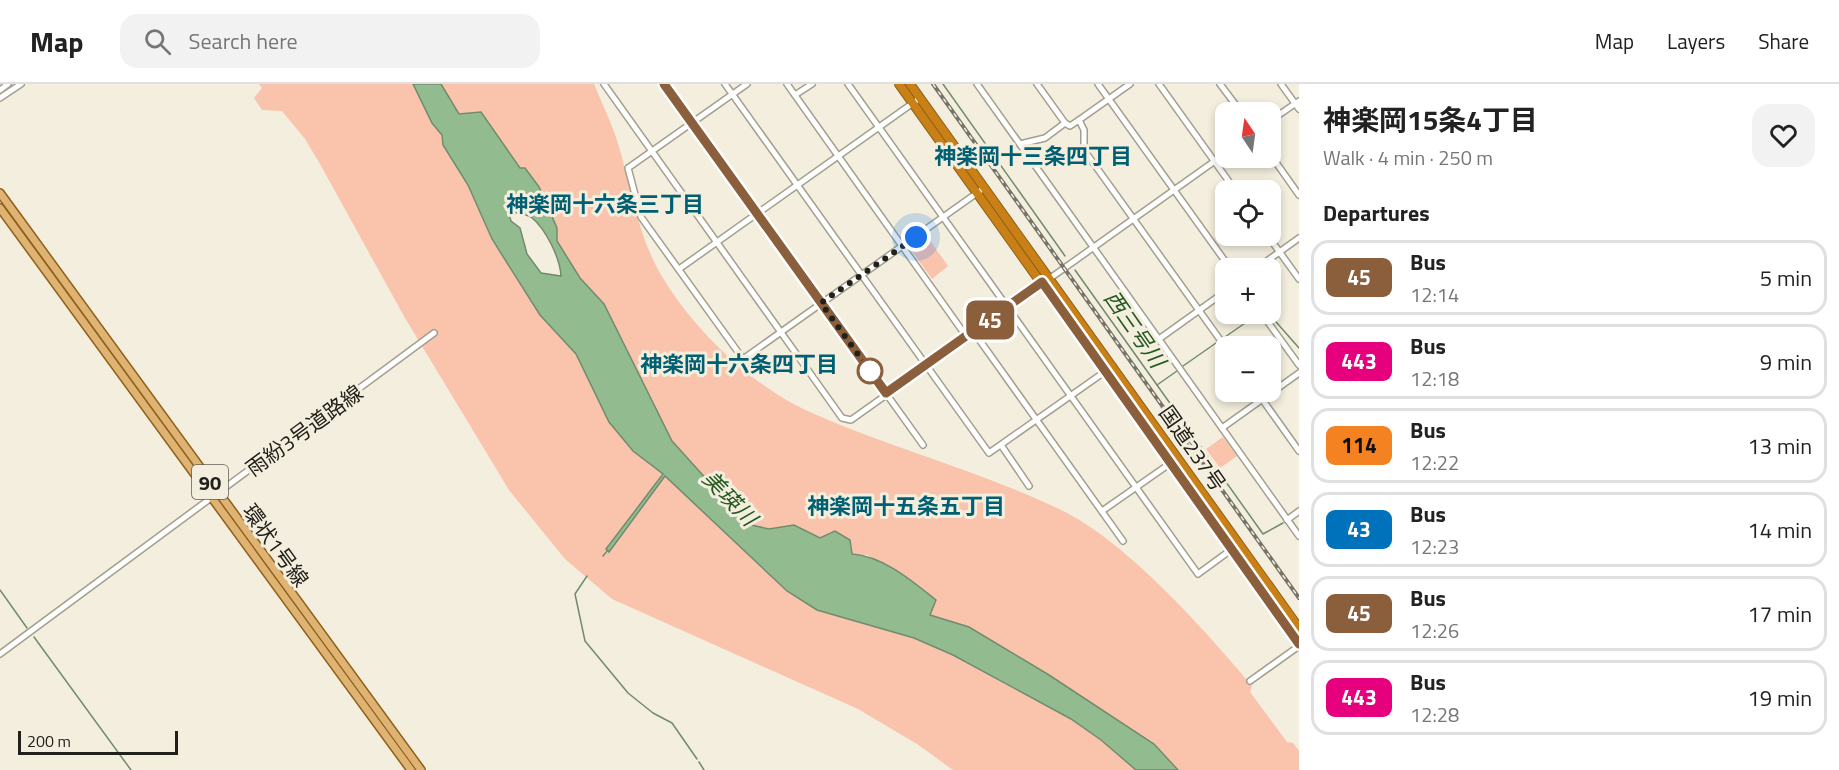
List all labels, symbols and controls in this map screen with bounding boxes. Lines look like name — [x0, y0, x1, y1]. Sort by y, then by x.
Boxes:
search box — [120, 14, 540, 68]
text: Map — [30, 20, 84, 63]
text: Search here — [189, 24, 298, 58]
icon: search — [141, 25, 174, 58]
text: Map — [1595, 25, 1634, 57]
text: Layers — [1667, 25, 1725, 57]
text: Share — [1758, 25, 1809, 57]
text: 神楽岡15条4丁目 — [1323, 98, 1538, 141]
north arrow — [1215, 102, 1281, 168]
map controls — [1215, 102, 1281, 402]
button: heart — [1752, 104, 1815, 167]
district label: 神楽岡十三条四丁目 — [934, 139, 1132, 173]
text: Walk · 4 min · 250 m — [1323, 142, 1493, 173]
button: locate — [1215, 180, 1281, 246]
district label: 神楽岡十六条三丁目 — [506, 187, 704, 221]
text: Departures — [1323, 196, 1430, 230]
your location — [901, 222, 931, 252]
text: Bus — [1410, 245, 1446, 279]
button: + — [1215, 258, 1281, 324]
text: 45 — [1347, 261, 1371, 293]
text: 5 min — [1760, 261, 1812, 295]
text: 12:14 — [1410, 279, 1459, 310]
water label: 西三号川 — [1096, 283, 1175, 376]
line badge: 45 — [963, 300, 1017, 340]
text: 45 — [978, 304, 1002, 336]
text: Bus — [1410, 329, 1446, 363]
button: − — [1215, 336, 1281, 402]
text: 443 — [1341, 345, 1377, 377]
text: 9 min — [1760, 345, 1812, 379]
district label: 神楽岡十六条四丁目 — [640, 347, 838, 381]
unlabelled marker — [857, 358, 883, 384]
text: 12:18 — [1410, 363, 1459, 394]
street label: 雨紛3号道路線 — [239, 377, 369, 483]
street label: 国道237号 — [1152, 399, 1234, 497]
text: Bus — [1410, 413, 1446, 447]
text: 114 — [1341, 429, 1377, 461]
text: 13 min — [1747, 429, 1812, 463]
text: 12:22 — [1410, 447, 1459, 478]
water label: 美瑛川 — [695, 462, 767, 535]
road number: 90 — [192, 465, 228, 499]
district label: 神楽岡十五条五丁目 — [807, 489, 1005, 523]
street label: 環状1号線 — [235, 497, 317, 593]
text: Bus — [1410, 497, 1446, 531]
text: 43 — [1347, 513, 1371, 545]
text: 14 min — [1747, 513, 1812, 547]
text: 12:23 — [1410, 531, 1459, 562]
text: Bus — [1410, 581, 1446, 615]
text: 45 — [1347, 597, 1371, 629]
text: 17 min — [1747, 597, 1812, 631]
text: 12:26 — [1410, 615, 1459, 646]
text: Bus — [1410, 665, 1446, 699]
text: 443 — [1341, 681, 1377, 713]
text: 19 min — [1747, 681, 1812, 715]
text: 12:28 — [1410, 699, 1459, 730]
scale bar — [18, 728, 178, 756]
text: 200 m — [27, 729, 71, 753]

